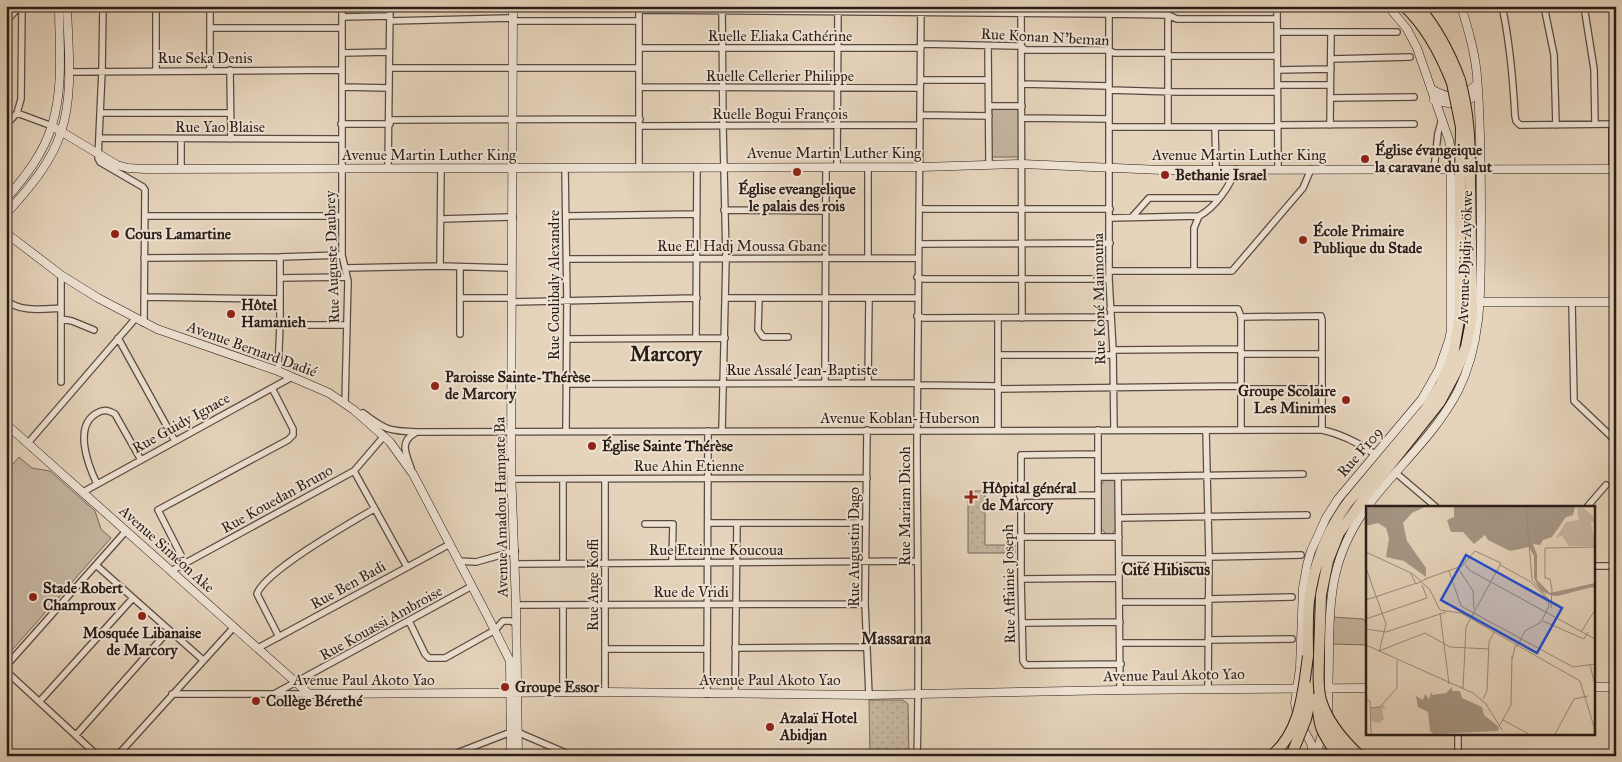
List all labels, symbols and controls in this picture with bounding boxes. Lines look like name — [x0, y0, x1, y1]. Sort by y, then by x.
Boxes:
street label: Rue Konan N'beman — [980, 25, 1110, 49]
street label: Ruelle Eliaka Cathérine — [708, 27, 852, 45]
street label: Rue Seka Denis — [157, 49, 253, 67]
street label: Ruelle Cellerier Philippe — [706, 67, 854, 85]
street label: Ruelle Bogui François — [712, 105, 848, 123]
street label: Rue Yao Blaise — [175, 118, 265, 136]
place label: Église évangeique la caravane du salut — [1374, 140, 1493, 176]
street label: Avenue Martin Luther King — [746, 144, 922, 162]
street label: Avenue Martin Luther King — [341, 146, 517, 164]
street label: Avenue Martin Luther King — [1151, 146, 1327, 164]
marker: Église évangeique la caravane du salut — [1359, 153, 1371, 165]
marker: Église eveangelique le palais des rois — [791, 166, 803, 178]
place label: Bethanie Israel — [1175, 166, 1268, 184]
marker: Bethanie Israel — [1159, 169, 1171, 181]
place label: Église eveangelique le palais des rois — [738, 179, 857, 216]
street label: Rue Auguste Daubrey — [321, 189, 343, 324]
street label: Avenue Djidji Ayökwe — [1454, 190, 1476, 325]
street label: Rue Coulibaly Alexandre — [545, 210, 563, 360]
place label: École Primaire Publique du Stade — [1313, 221, 1423, 258]
place label: Cours Lamartine — [125, 225, 232, 243]
marker: Cours Lamartine — [109, 228, 121, 240]
street label: Rue Koné Maimouna — [1089, 232, 1109, 365]
marker: École Primaire Publique du Stade — [1297, 234, 1309, 246]
street label: Rue El Hadj Moussa Gbane — [657, 237, 827, 255]
place label: Hôtel Hamanieh — [241, 296, 307, 331]
marker: Hôtel Hamanieh — [225, 308, 237, 320]
street label: Avenue Bernard Dadié — [184, 317, 320, 381]
district label: Marcory — [630, 342, 704, 367]
street label: Rue Assalé Jean-Baptiste — [726, 361, 878, 380]
place label: Paroisse Sainte-Thérèse de Marcory — [445, 368, 591, 404]
marker: Paroisse Sainte-Thérèse de Marcory — [429, 380, 441, 392]
place label: Groupe Scolaire Les Minimes — [1238, 382, 1337, 417]
street label: Rue Guidy Ignace — [129, 389, 233, 457]
marker: Groupe Scolaire Les Minimes — [1340, 394, 1352, 406]
street label: Avenue Koblan-Huberson — [819, 409, 980, 427]
street label: Avenue Amadou Hampate Ba — [490, 416, 512, 598]
street label: Rue F109 — [1333, 423, 1387, 481]
place label: Église Sainte Thérèse — [602, 436, 734, 456]
marker: Église Sainte Thérèse — [586, 440, 598, 452]
street label: Rue Mariam Dicoh — [896, 445, 914, 566]
street label: Rue Ahin Etienne — [634, 457, 744, 475]
street label: Rue Kouedan Bruno — [218, 461, 336, 537]
place label: Hôpital général de Marcory — [982, 479, 1078, 515]
street label: Rue Augustin Dago — [845, 487, 863, 607]
marker: Hôpital général de Marcory — [964, 490, 978, 504]
street label: Avenue Siméon Ake — [115, 501, 218, 597]
inset map — [1366, 506, 1594, 734]
street label: Rue Affainie Joseph — [999, 523, 1020, 644]
street label: Rue Ange Koffi — [584, 539, 602, 631]
street label: Rue Eteinne Koucoua — [649, 541, 784, 559]
street label: Rue Ben Badi — [307, 557, 389, 613]
district label: Cité Hibiscus — [1122, 560, 1210, 579]
place label: Stade Robert Champroux — [43, 579, 124, 615]
street label: Rue Kouassi Ambroise — [316, 582, 446, 664]
street label: Rue de Vridi — [653, 583, 729, 601]
marker: Stade Robert Champroux — [27, 591, 39, 603]
marker: Mosquée Libanaise de Marcory — [136, 610, 148, 622]
place label: Mosquée Libanaise de Marcory — [83, 624, 202, 660]
district label: Massarana — [861, 629, 932, 648]
street label: Avenue Paul Akoto Yao — [1102, 665, 1245, 685]
street label: Avenue Paul Akoto Yao — [292, 671, 435, 689]
street label: Avenue Paul Akoto Yao — [698, 671, 841, 689]
place label: Groupe Essor — [515, 678, 599, 697]
marker: Groupe Essor — [499, 681, 511, 693]
place label: Collège Bérethé — [266, 692, 363, 711]
marker: Collège Bérethé — [250, 695, 262, 707]
place label: Azalaï Hotel Abidjan — [779, 709, 858, 745]
marker: Azalaï Hotel Abidjan — [764, 721, 776, 733]

